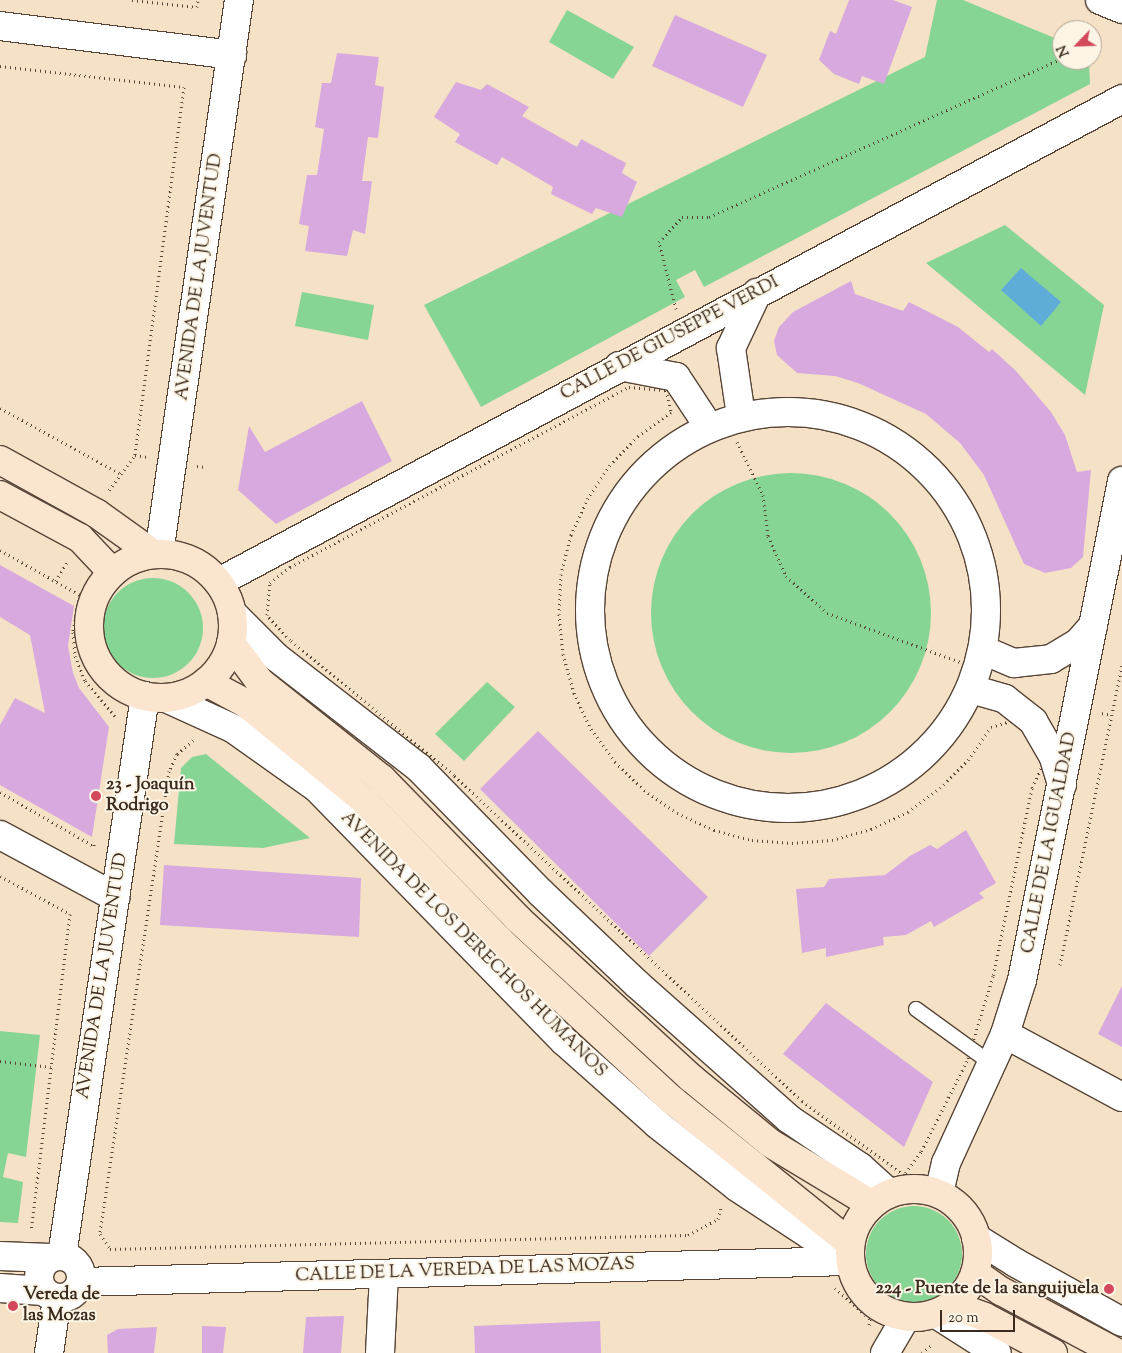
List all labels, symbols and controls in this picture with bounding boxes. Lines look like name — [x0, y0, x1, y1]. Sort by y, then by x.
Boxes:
north arrow — [1052, 20, 1102, 70]
text: N — [1053, 42, 1076, 60]
street label: AVENIDA DE LA JUVENTUD — [172, 152, 228, 402]
street label: CALLE DE GIUSEPPE VERDI — [557, 272, 783, 406]
street label: CALLE DE LA IGUALDAD — [1018, 731, 1082, 955]
place label: 23 - Joaquín Rodrigo — [106, 775, 195, 818]
marker: 23 - Joaquín Rodrigo — [90, 790, 102, 802]
street label: AVENIDA DE LOS DERECHOS HUMANOS — [335, 807, 611, 1083]
street label: AVENIDA DE LA JUVENTUD — [73, 851, 133, 1101]
street label: CALLE DE LA VEREDA DE LAS MOZAS — [295, 1254, 635, 1288]
place label: 224 - Puente de la sanguijuela — [875, 1278, 1099, 1300]
marker: 224 - Puente de la sanguijuela — [1103, 1283, 1115, 1295]
place label: Vereda de las Mozas — [23, 1285, 100, 1328]
marker: Vereda de las Mozas — [7, 1300, 19, 1312]
scale bar — [942, 1300, 1017, 1332]
text: 20 m — [948, 1308, 979, 1329]

